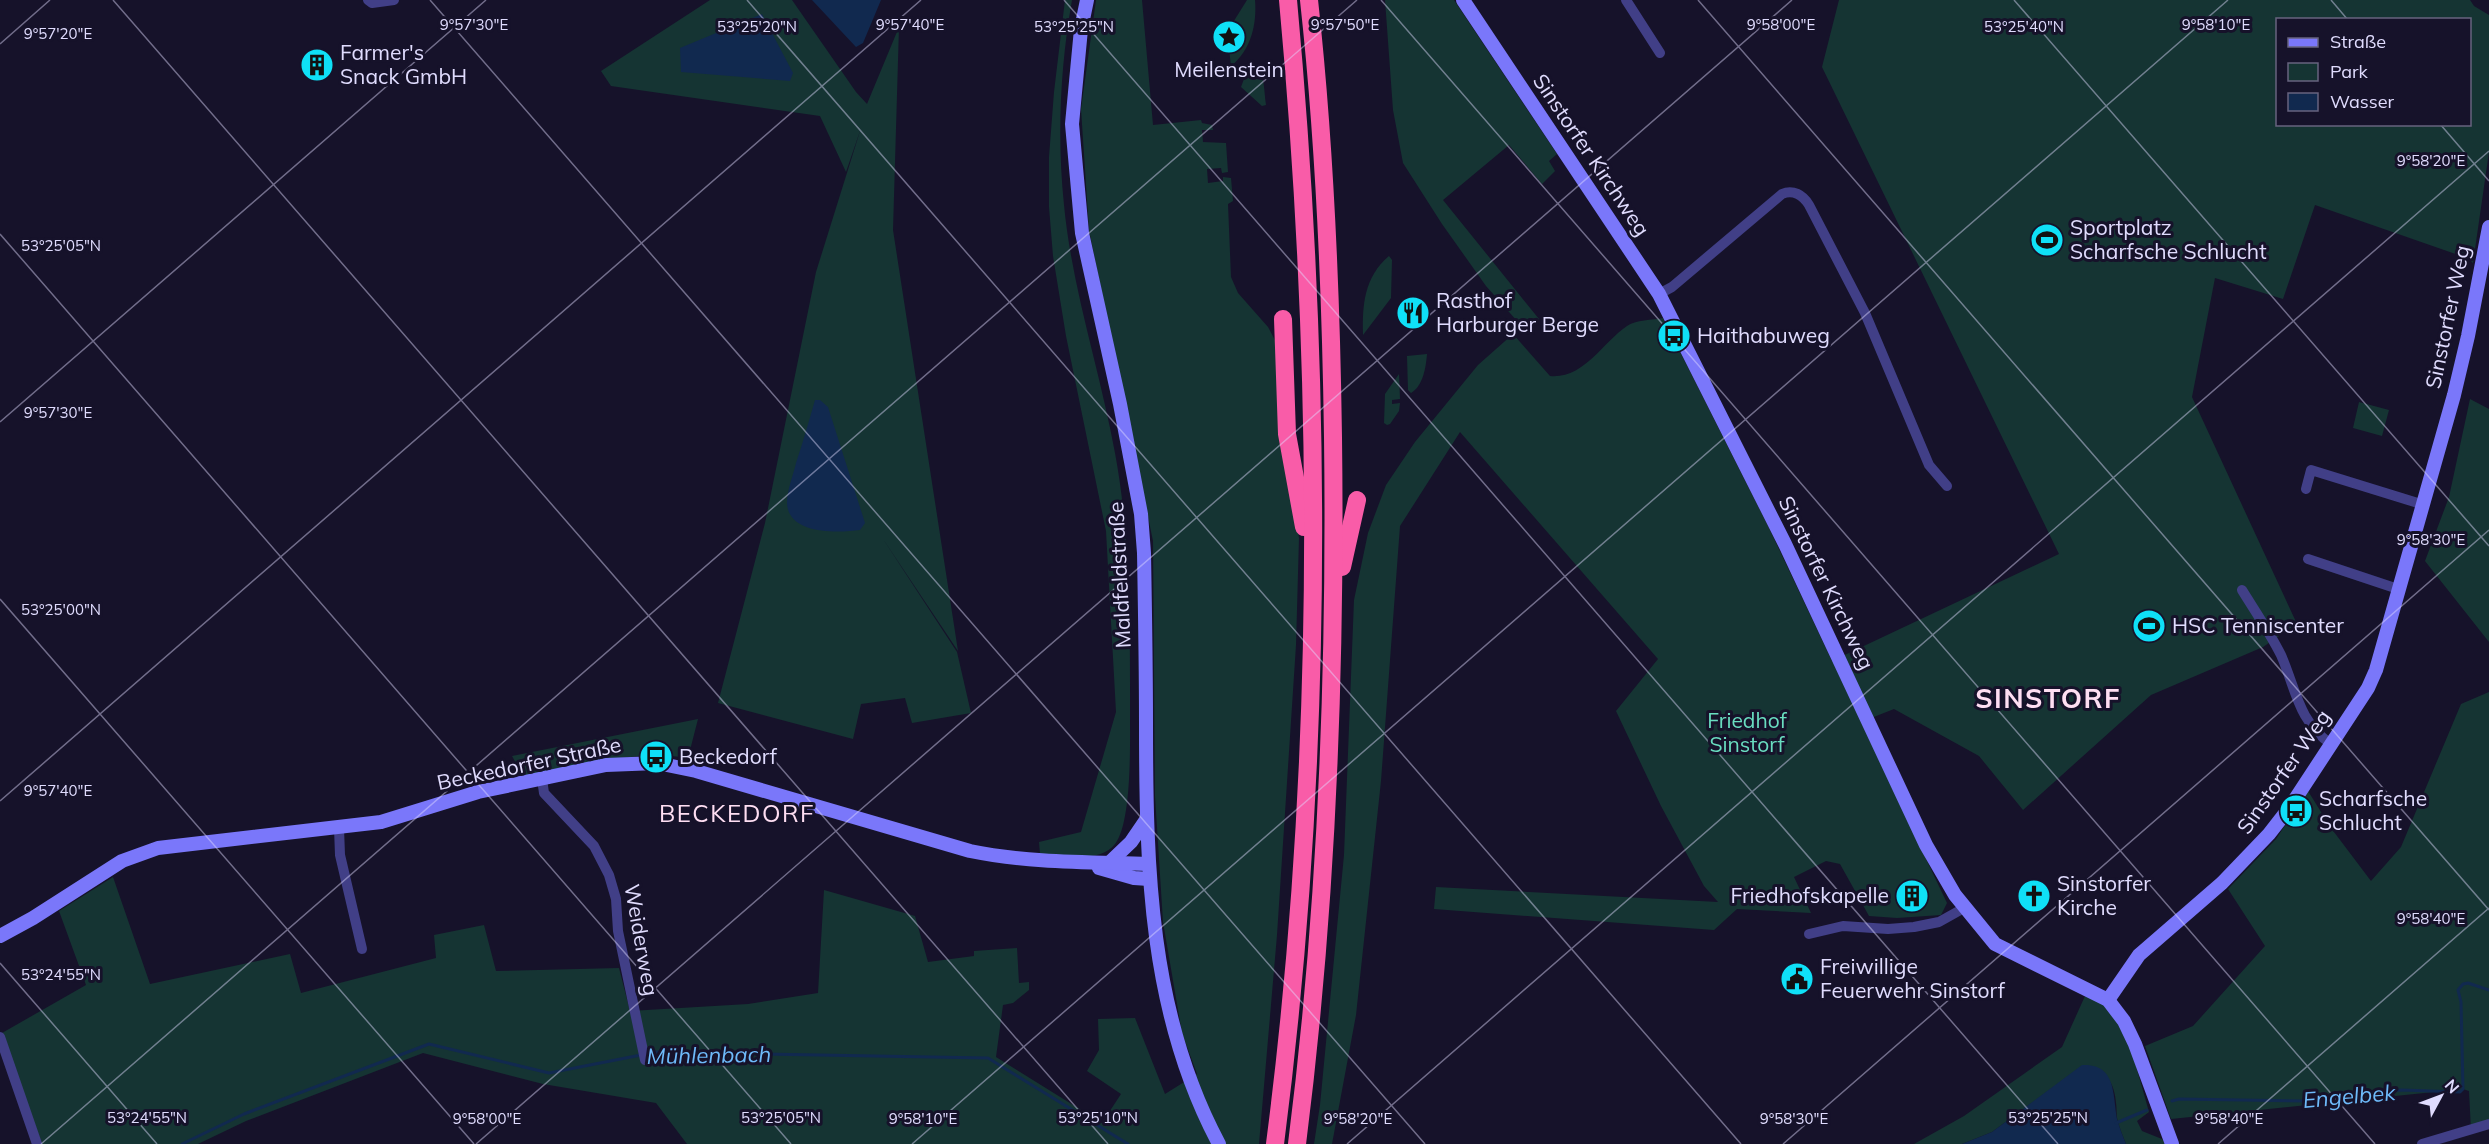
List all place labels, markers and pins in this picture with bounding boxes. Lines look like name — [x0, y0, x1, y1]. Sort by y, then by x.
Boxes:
place icon: Meilenstein — [1211, 19, 1247, 55]
place label: Farmer's Snack GmbH — [340, 39, 467, 89]
building icon: Farmer's Snack GmbH — [299, 47, 335, 83]
place label: Meilenstein — [1174, 56, 1284, 82]
place label: Sportplatz Scharfsche Schlucht — [2070, 214, 2267, 264]
sports icon: Sportplatz Scharfsche Schlucht — [2029, 222, 2065, 258]
place label: Rasthof Harburger Berge — [1436, 287, 1599, 337]
restaurant icon: Rasthof Harburger Berge — [1395, 295, 1431, 331]
bus stop icon: Haithabuweg — [1656, 318, 1692, 354]
place label: Haithabuweg — [1697, 322, 1830, 348]
sports icon: HSC Tenniscenter — [2131, 608, 2167, 644]
place label: HSC Tenniscenter — [2172, 612, 2344, 638]
bus stop icon: Beckedorf — [638, 739, 674, 775]
place label: Beckedorf — [679, 743, 778, 769]
place label: Scharfsche Schlucht — [2319, 785, 2427, 835]
bus stop icon: Scharfsche Schlucht — [2278, 793, 2314, 829]
place label: Sinstorfer Kirche — [2057, 870, 2151, 920]
building icon: Friedhofskapelle — [1894, 878, 1930, 914]
church icon: Sinstorfer Kirche — [2016, 878, 2052, 914]
place label: Friedhofskapelle — [1730, 882, 1889, 908]
place label: Freiwillige Feuerwehr Sinstorf — [1820, 953, 2006, 1003]
public building icon: Freiwillige Feuerwehr Sinstorf — [1779, 961, 1815, 997]

